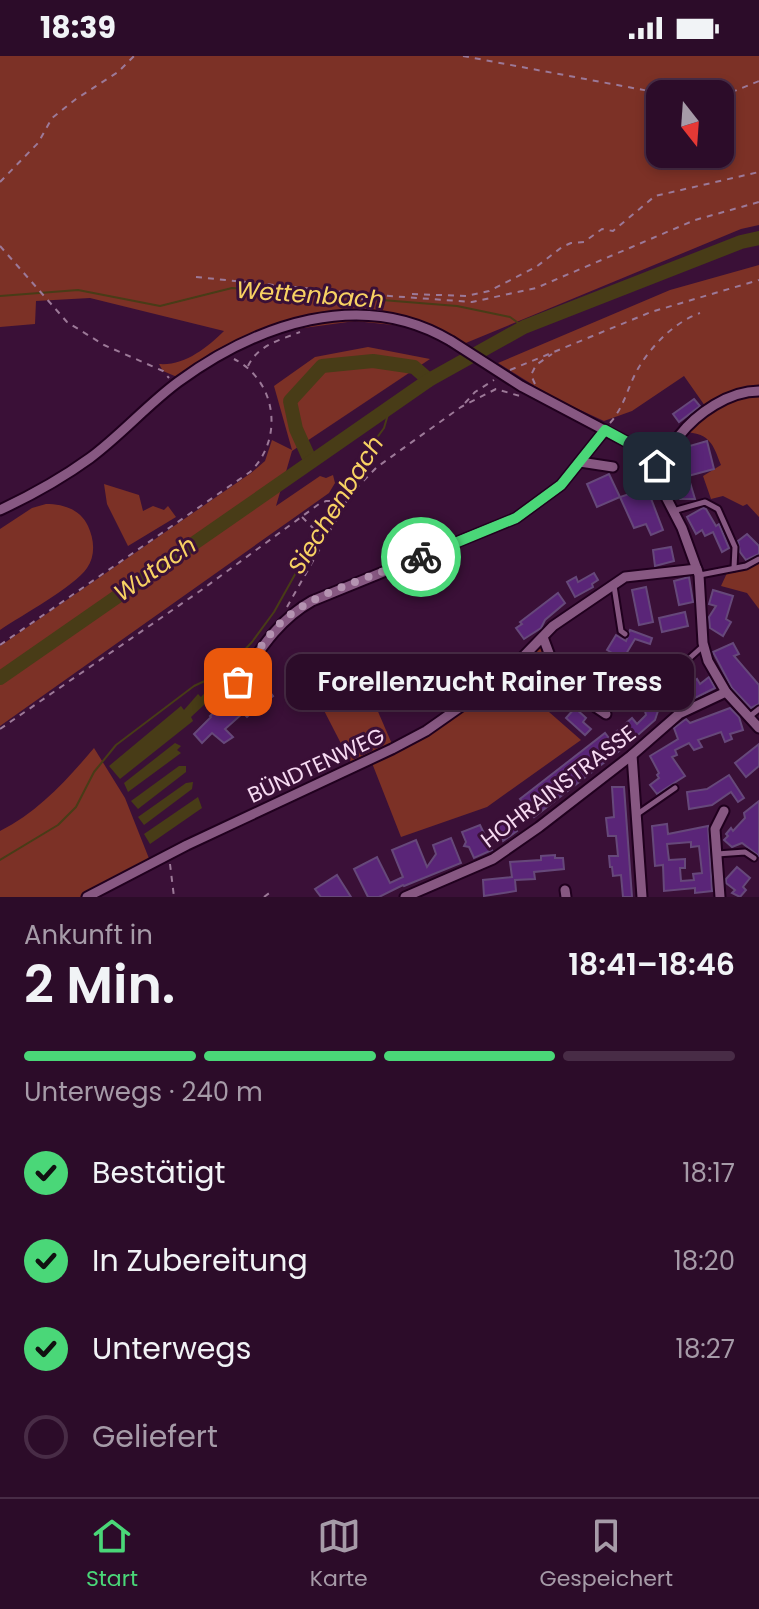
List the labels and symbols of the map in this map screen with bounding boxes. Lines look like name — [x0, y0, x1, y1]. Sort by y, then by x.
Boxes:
north arrow — [646, 80, 734, 168]
water label: Wettenbach — [235, 273, 385, 316]
water label: Siechenbach — [280, 429, 391, 580]
pin — [623, 432, 691, 500]
courier — [381, 517, 461, 597]
water label: Wutach — [107, 528, 203, 609]
pin — [204, 648, 272, 716]
callout: Forellenzucht Rainer Tress — [286, 654, 694, 710]
street label: HOHRAINSTRASSE — [474, 718, 642, 855]
street label: BÜNDTENWEG — [243, 720, 390, 811]

